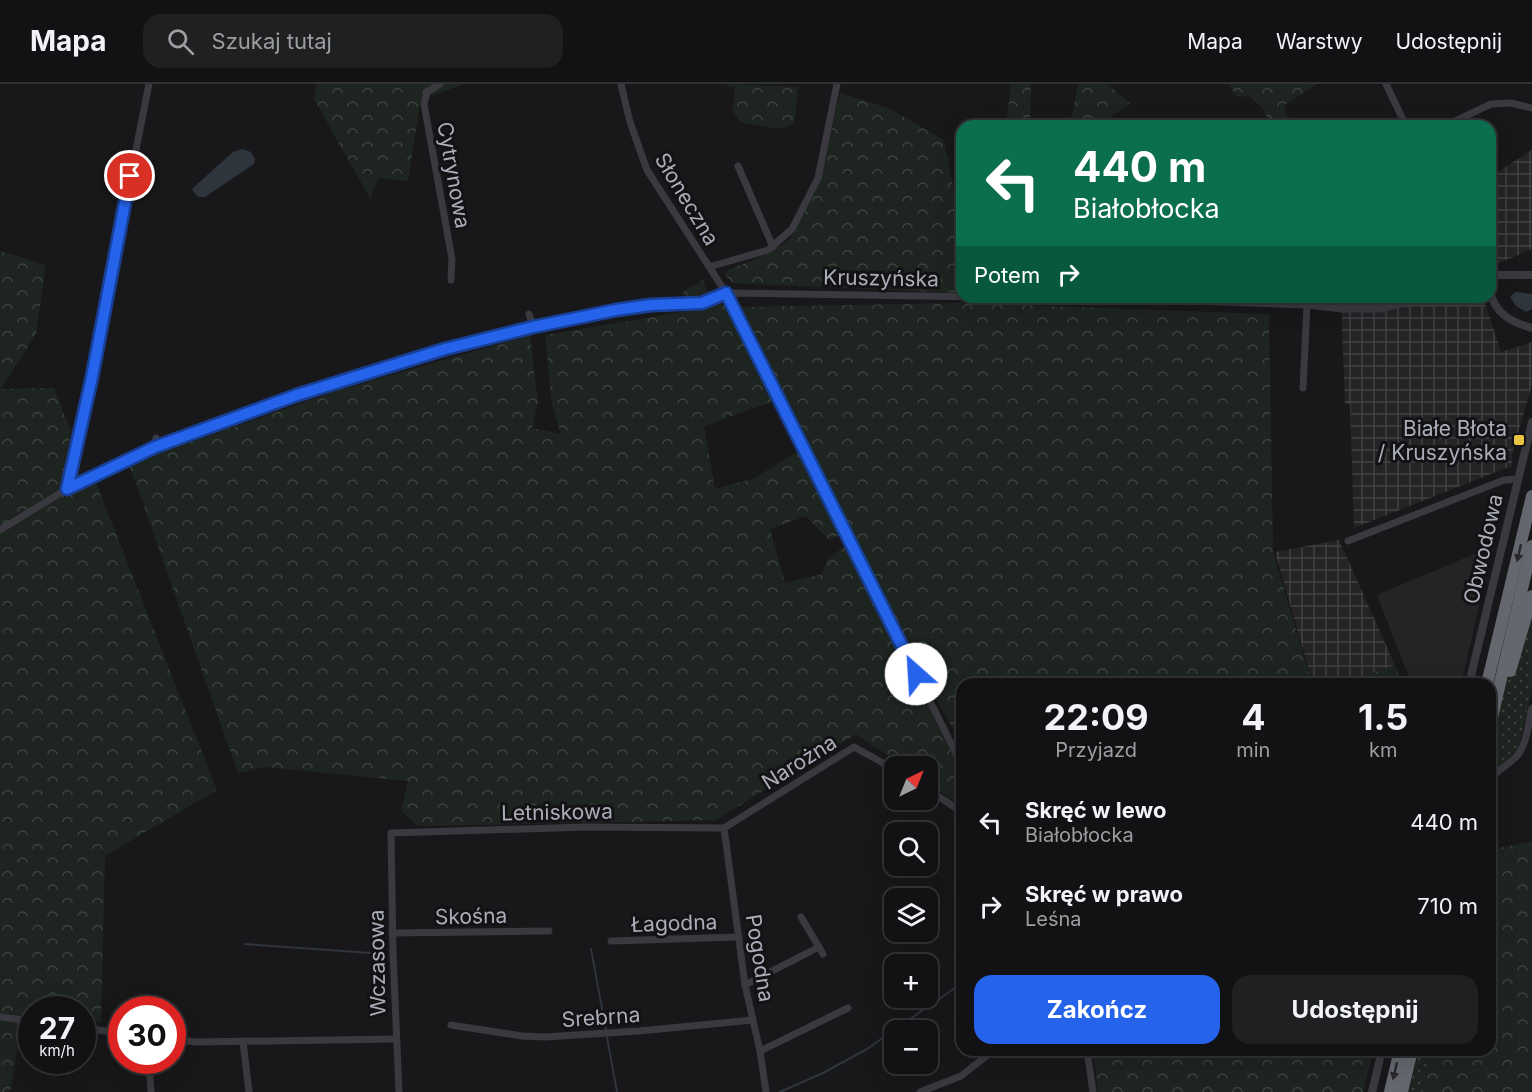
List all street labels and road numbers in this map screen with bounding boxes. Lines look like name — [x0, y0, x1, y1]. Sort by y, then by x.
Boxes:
street label: Cytrynowa — [432, 120, 476, 230]
street label: Słoneczna — [650, 148, 724, 250]
street label: Kruszyńska — [823, 264, 939, 292]
street label: Obwodowa — [1458, 492, 1508, 606]
street label: Narożna — [757, 729, 841, 795]
street label: Letniskowa — [501, 799, 613, 825]
street label: Skośna — [435, 903, 507, 929]
street label: Wczasowa — [364, 909, 390, 1017]
street label: Łagodna — [630, 909, 718, 937]
street label: Pogodna — [741, 912, 779, 1004]
street label: Srebrna — [561, 1002, 641, 1032]

